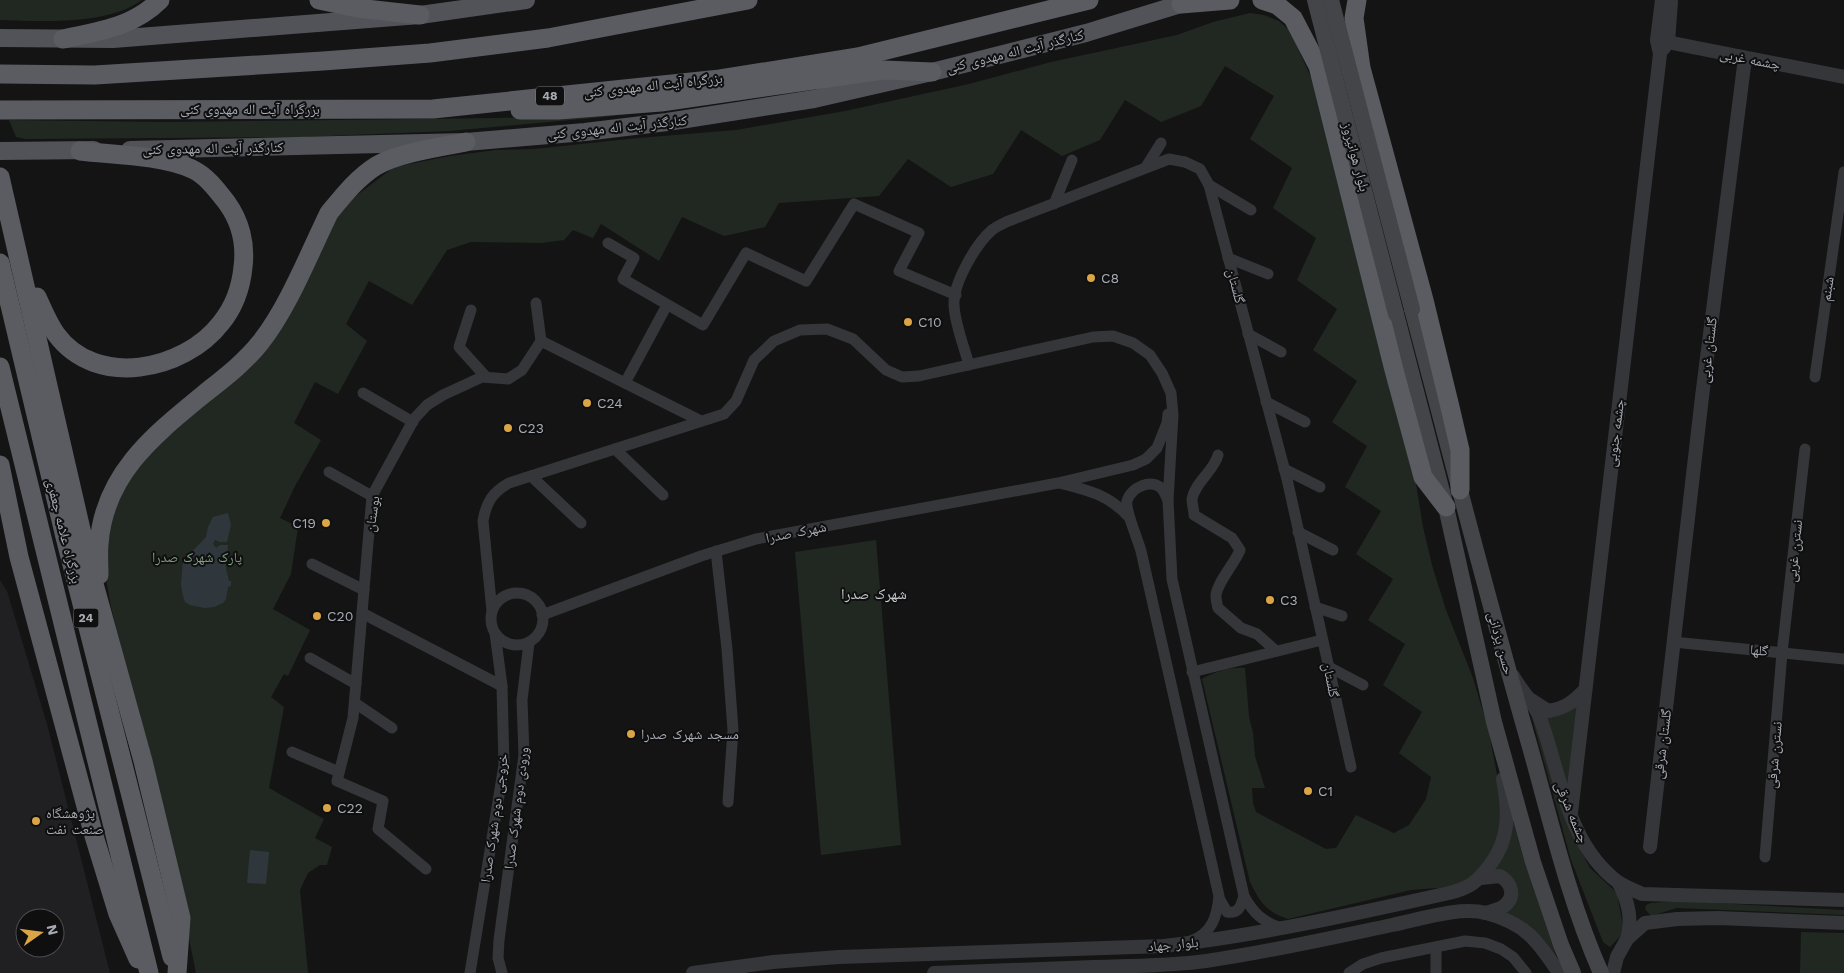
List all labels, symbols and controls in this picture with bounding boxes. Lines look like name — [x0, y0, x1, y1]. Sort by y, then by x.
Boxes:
street label: کنارگذر آیت اله مهدوی کنی — [945, 26, 1086, 77]
street label: چشمه غربی — [1718, 45, 1782, 74]
street label: بزرگراه آیت اله مهدوی کنی — [583, 70, 724, 101]
road number: 48 — [536, 86, 564, 105]
street label: بزرگراه آیت اله مهدوی کنی — [180, 101, 320, 118]
street label: کنارگذر آیت اله مهدوی کنی — [546, 112, 688, 143]
street label: بلوار هوانیروز — [1338, 120, 1373, 194]
street label: کنارگذر آیت اله مهدوی کنی — [142, 139, 284, 158]
street label: گلستان — [1223, 267, 1248, 306]
place label: C8 — [1101, 270, 1119, 286]
marker: C8 — [1085, 272, 1097, 284]
street label: شبنم — [1817, 276, 1839, 303]
place label: C10 — [918, 314, 942, 330]
marker: C10 — [902, 316, 914, 328]
street label: گلستان غربی — [1696, 316, 1721, 384]
place label: C24 — [597, 395, 623, 411]
marker: C24 — [581, 397, 593, 409]
street label: چشمه جنوبی — [1603, 398, 1628, 468]
place label: C23 — [518, 420, 544, 436]
marker: C23 — [502, 422, 514, 434]
street label: بزرگراه علامه جعفری — [42, 477, 85, 586]
street label: بوستان — [362, 495, 383, 533]
place label: C19 — [292, 515, 316, 531]
marker: C19 — [320, 517, 332, 529]
street label: شهرک صدرا — [764, 518, 828, 547]
street label: نسترن غربی — [1783, 519, 1806, 583]
park label: پارک شهرک صدرا — [152, 549, 242, 566]
district label: شهرک صدرا — [841, 585, 907, 603]
place label: C3 — [1280, 592, 1298, 608]
marker: C3 — [1264, 594, 1276, 606]
road number: 24 — [74, 608, 98, 628]
place label: C20 — [327, 608, 353, 624]
marker: C20 — [311, 610, 323, 622]
street label: حسن یزدانی — [1484, 610, 1517, 676]
street label: گلها — [1749, 641, 1769, 659]
street label: گلستان — [1319, 661, 1343, 699]
street label: گلستان شرقی — [1650, 708, 1675, 780]
street label: نسترن شرقی — [1763, 721, 1786, 789]
place label: مسجد شهرک صدرا — [641, 726, 739, 743]
marker: مسجد شهرک صدرا — [625, 728, 637, 740]
street label: ورودی دوم شهرک صدرا — [501, 746, 533, 870]
street label: خروجی دوم شهرک صدرا — [477, 753, 513, 884]
street label: چشمه شرقی — [1551, 779, 1592, 846]
place label: C1 — [1318, 783, 1333, 799]
marker: C1 — [1302, 785, 1314, 797]
place label: C22 — [337, 800, 363, 816]
marker: C22 — [321, 802, 333, 814]
place label: پژوهشگاه صنعت نفت — [46, 805, 104, 837]
marker: پژوهشگاه صنعت نفت — [30, 815, 42, 827]
north arrow — [15, 908, 65, 958]
text: N — [44, 923, 62, 937]
street label: بلوار جهاد — [1147, 934, 1199, 955]

